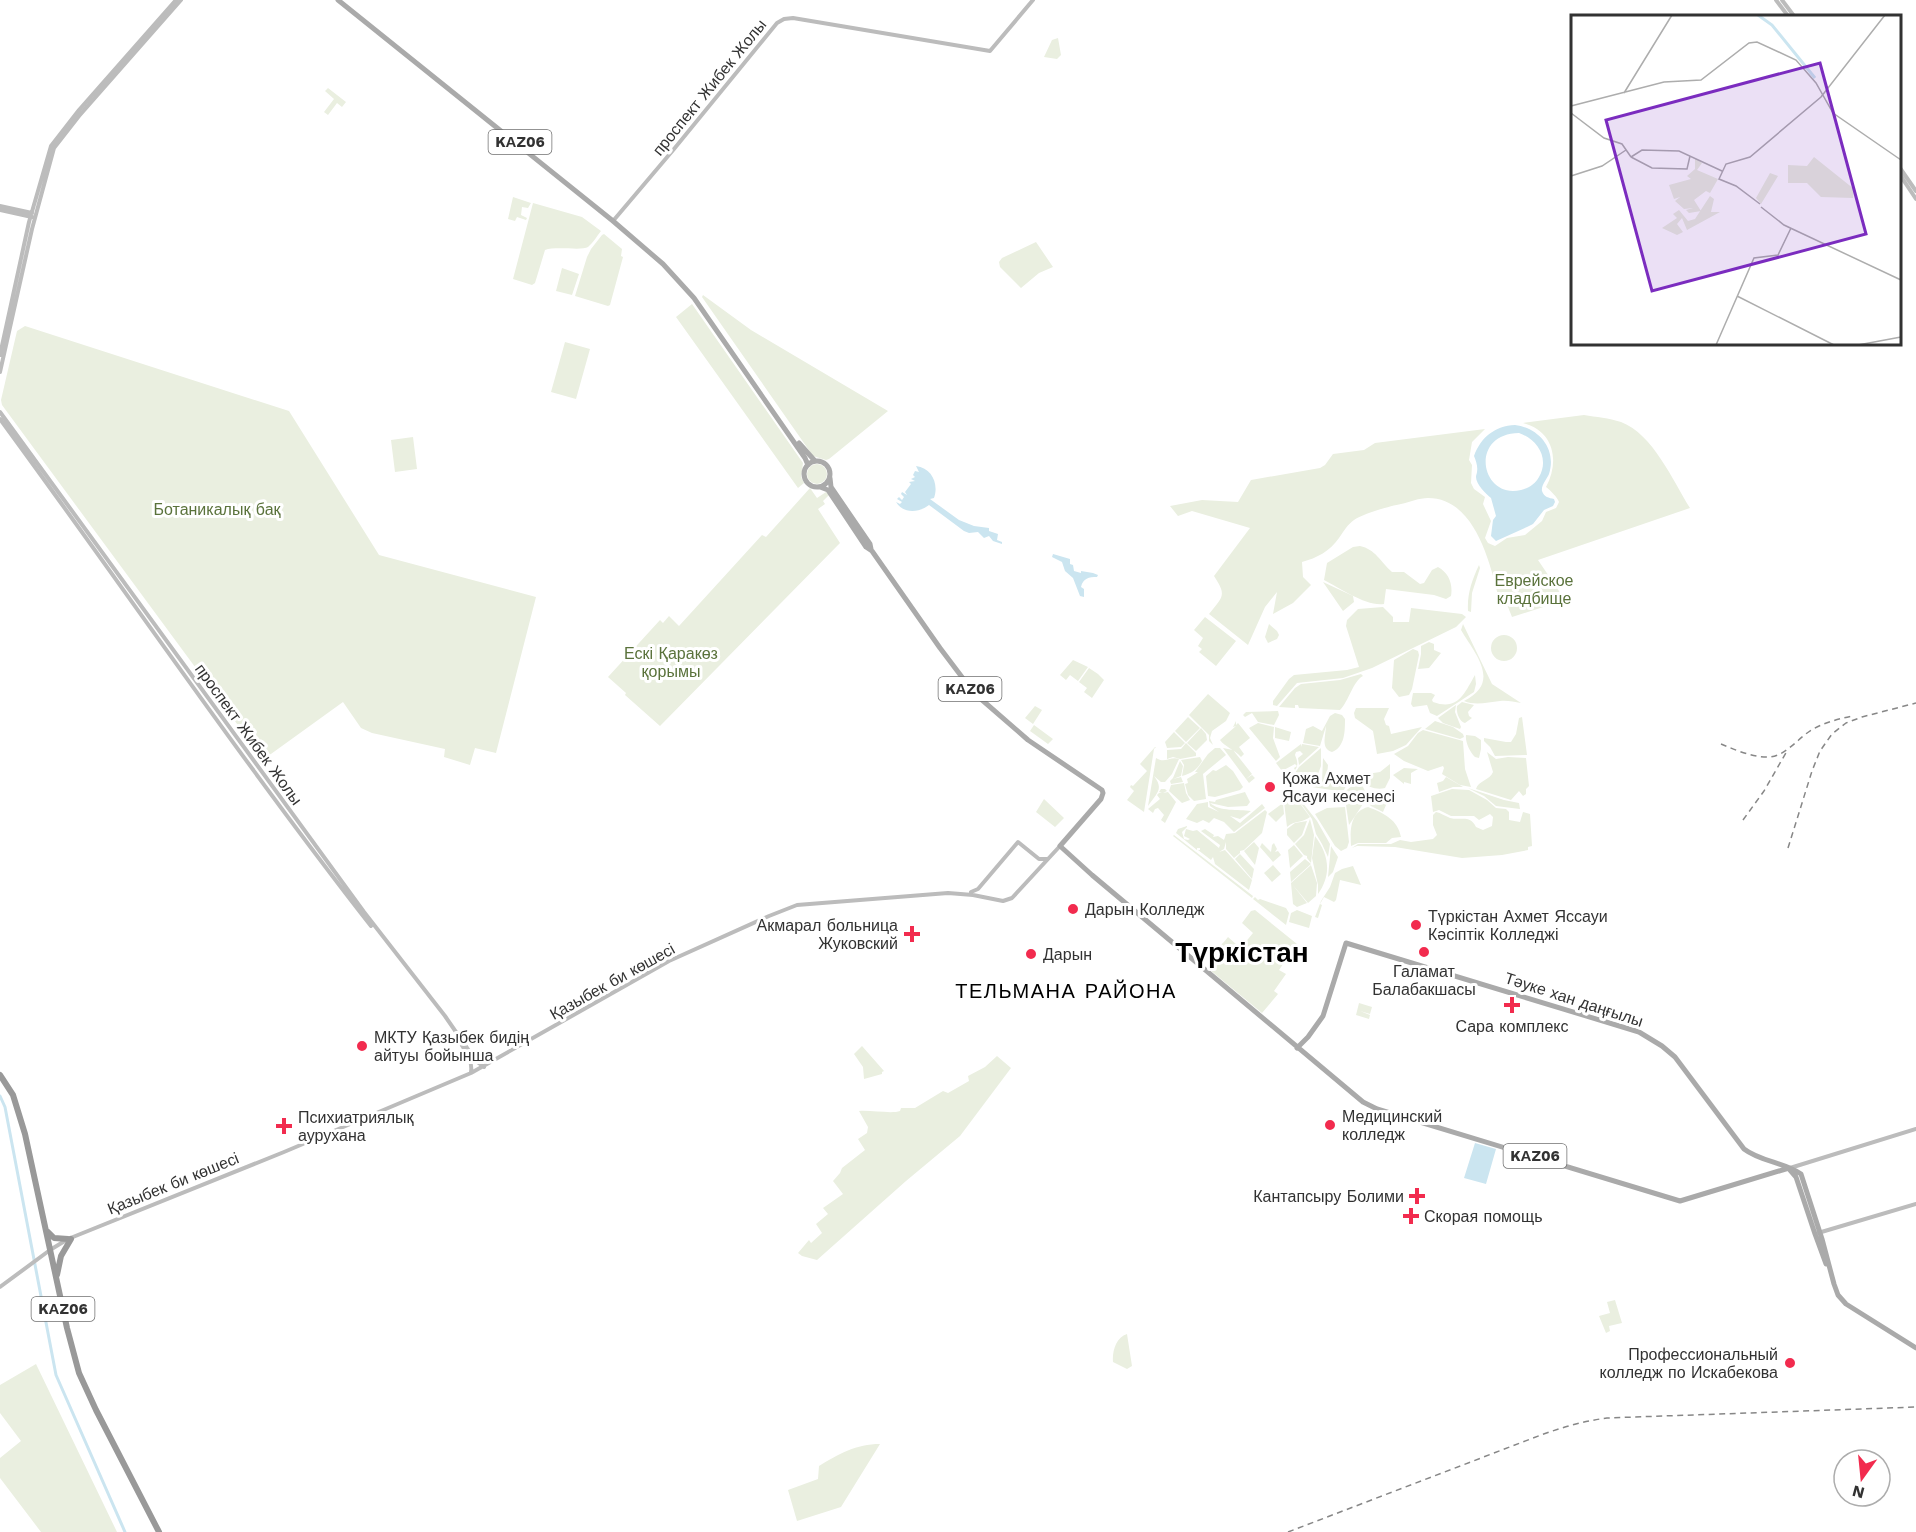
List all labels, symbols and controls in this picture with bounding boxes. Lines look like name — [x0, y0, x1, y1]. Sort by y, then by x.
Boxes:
street label: проспект Жибек Жолы — [649, 15, 770, 159]
inset map — [1571, 15, 1901, 345]
road number: KАZ06 — [488, 130, 552, 154]
park label: Ботаникалық бақ — [153, 500, 282, 519]
park label: Еврейское кладбище — [1495, 571, 1574, 608]
park label: Ескі Қаракөз қорымы — [624, 644, 718, 681]
street label: проспект Жибек Жолы — [191, 660, 306, 809]
road number: KАZ06 — [938, 677, 1002, 701]
place label: Қожа Ахмет Ясауи кесенесі — [1282, 769, 1395, 806]
marker: Қожа Ахмет Ясауи кесенесі — [1263, 780, 1277, 794]
place label: Дарын Колледж — [1085, 900, 1205, 919]
marker: Дарын Колледж — [1066, 902, 1080, 916]
place label: Түркістан Ахмет Яссауи Кәсіптік Колледжі — [1428, 907, 1608, 944]
place label: Акмарал больница Жуковский — [757, 916, 898, 953]
marker: Түркістан Ахмет Яссауи Кәсіптік Колледжі — [1409, 918, 1423, 932]
marker: Акмарал больница Жуковский — [903, 925, 921, 943]
district label: Түркістан — [1175, 936, 1309, 969]
street label: Қазыбек би көшесі — [546, 939, 678, 1024]
place label: Дарын — [1043, 945, 1092, 964]
marker: Галамат Балабакшасы — [1417, 945, 1431, 959]
marker: Дарын — [1024, 947, 1038, 961]
place label: Галамат Балабакшасы — [1372, 962, 1476, 999]
street label: Тәуке хан даңғылы — [1502, 968, 1645, 1031]
district label: ТЕЛЬМАНА РАЙОНА — [955, 979, 1177, 1003]
marker: Сара комплекс — [1503, 996, 1521, 1014]
place label: Сара комплекс — [1455, 1017, 1569, 1036]
place label: МКТУ Қазыбек бидің айтуы бойынша — [374, 1028, 529, 1065]
marker: МКТУ Қазыбек бидің айтуы бойынша — [355, 1039, 369, 1053]
place label: Медицинский колледж — [1342, 1107, 1442, 1144]
place label: Психиатриялық аурухана — [298, 1108, 415, 1145]
marker: Психиатриялық аурухана — [275, 1117, 293, 1135]
marker: Медицинский колледж — [1323, 1118, 1337, 1132]
road number: KАZ06 — [1504, 1144, 1567, 1168]
street label: Қазыбек би көшесі — [105, 1148, 242, 1218]
place label: Кантапсыру Болими — [1253, 1187, 1404, 1206]
marker: Кантапсыру Болими — [1408, 1187, 1426, 1205]
marker: Скорая помощь — [1402, 1207, 1420, 1225]
place label: Скорая помощь — [1424, 1207, 1543, 1226]
road number: KАZ06 — [32, 1297, 94, 1321]
place label: Профессиональный колледж по Искабекова — [1600, 1345, 1778, 1382]
marker: Профессиональный колледж по Искабекова — [1783, 1356, 1797, 1370]
north arrow — [1832, 1448, 1892, 1508]
text: N — [1850, 1481, 1866, 1503]

